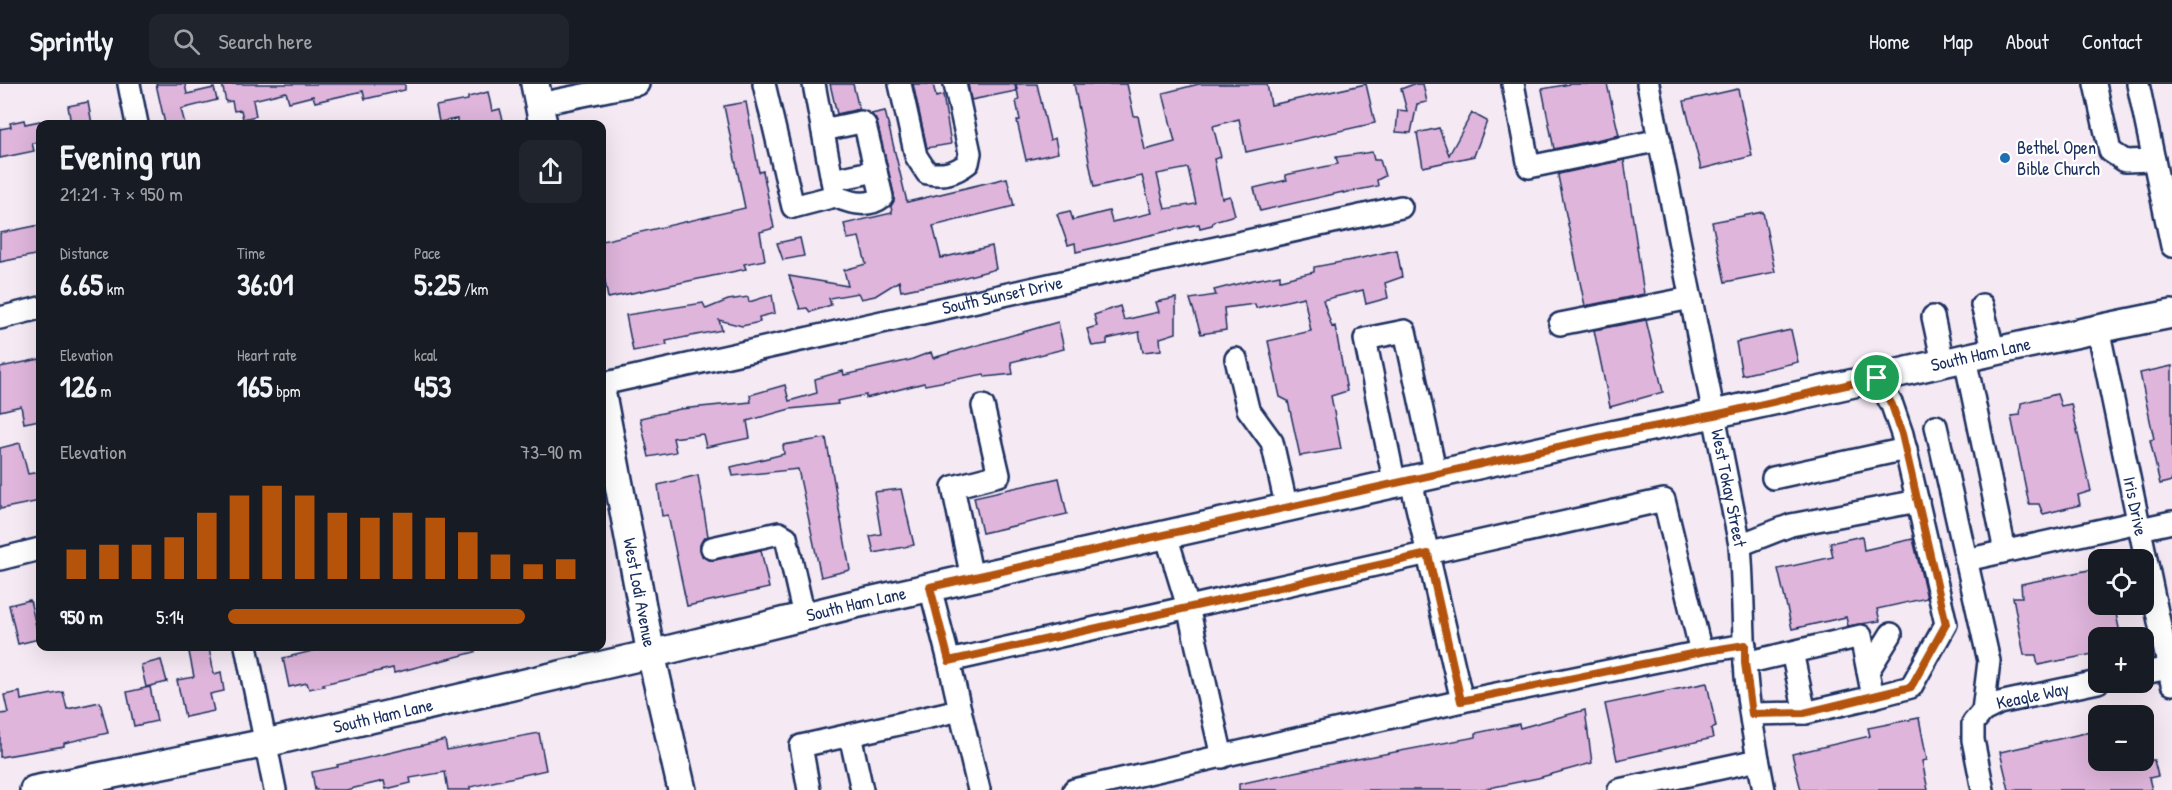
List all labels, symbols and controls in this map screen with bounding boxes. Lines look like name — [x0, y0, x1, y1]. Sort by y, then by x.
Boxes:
search box — [149, 14, 569, 68]
text: Sprintly — [30, 22, 113, 60]
icon: search — [170, 25, 203, 58]
text: Search here — [218, 26, 312, 56]
text: Home — [1869, 27, 1910, 56]
text: Map — [1943, 27, 1973, 56]
text: About — [2006, 27, 2049, 56]
text: Contact — [2082, 27, 2142, 56]
text: Evening run — [60, 135, 201, 179]
place label: Bethel Open Bible Church — [2017, 135, 2100, 181]
button: share — [519, 140, 582, 203]
marker: Bethel Open Bible Church — [1998, 151, 2012, 165]
text: 21:21 · 7 × 950 m — [60, 180, 183, 207]
text: Distance — [60, 242, 109, 264]
text: Time — [237, 242, 265, 264]
text: Pace — [414, 242, 441, 264]
text: 6.65 — [60, 264, 103, 304]
text: 36:01 — [237, 264, 294, 304]
text: 5:25 — [414, 264, 460, 304]
street label: South Sunset Drive — [940, 269, 1065, 320]
text: km — [103, 278, 124, 300]
text: /km — [460, 278, 488, 300]
street label: South Ham Lane — [1928, 331, 2033, 377]
text: Elevation — [60, 344, 113, 366]
text: Heart rate — [237, 344, 297, 366]
text: kcal — [414, 344, 437, 366]
pin — [1851, 352, 1902, 403]
icon: arrive — [1860, 361, 1893, 394]
text: 126 — [60, 366, 97, 406]
text: 165 — [237, 366, 273, 406]
text: 453 — [414, 366, 451, 406]
text: m — [97, 380, 111, 402]
text: bpm — [273, 380, 301, 402]
street label: West Tokay Street — [1705, 427, 1753, 550]
text: Elevation — [60, 438, 126, 465]
text: 73–90 m — [520, 438, 582, 465]
street label: Iris Drive — [2117, 474, 2154, 538]
street label: West Lodi Avenue — [617, 536, 662, 649]
map controls — [2088, 549, 2154, 771]
button: locate — [2088, 549, 2154, 615]
street label: South Ham Lane — [804, 580, 908, 628]
text: 950 m — [60, 603, 103, 630]
text: 5:14 — [156, 603, 184, 630]
button: + — [2088, 627, 2154, 693]
street label: Keagle Way — [1994, 675, 2072, 715]
street label: South Ham Lane — [331, 692, 435, 739]
button: − — [2088, 705, 2154, 771]

